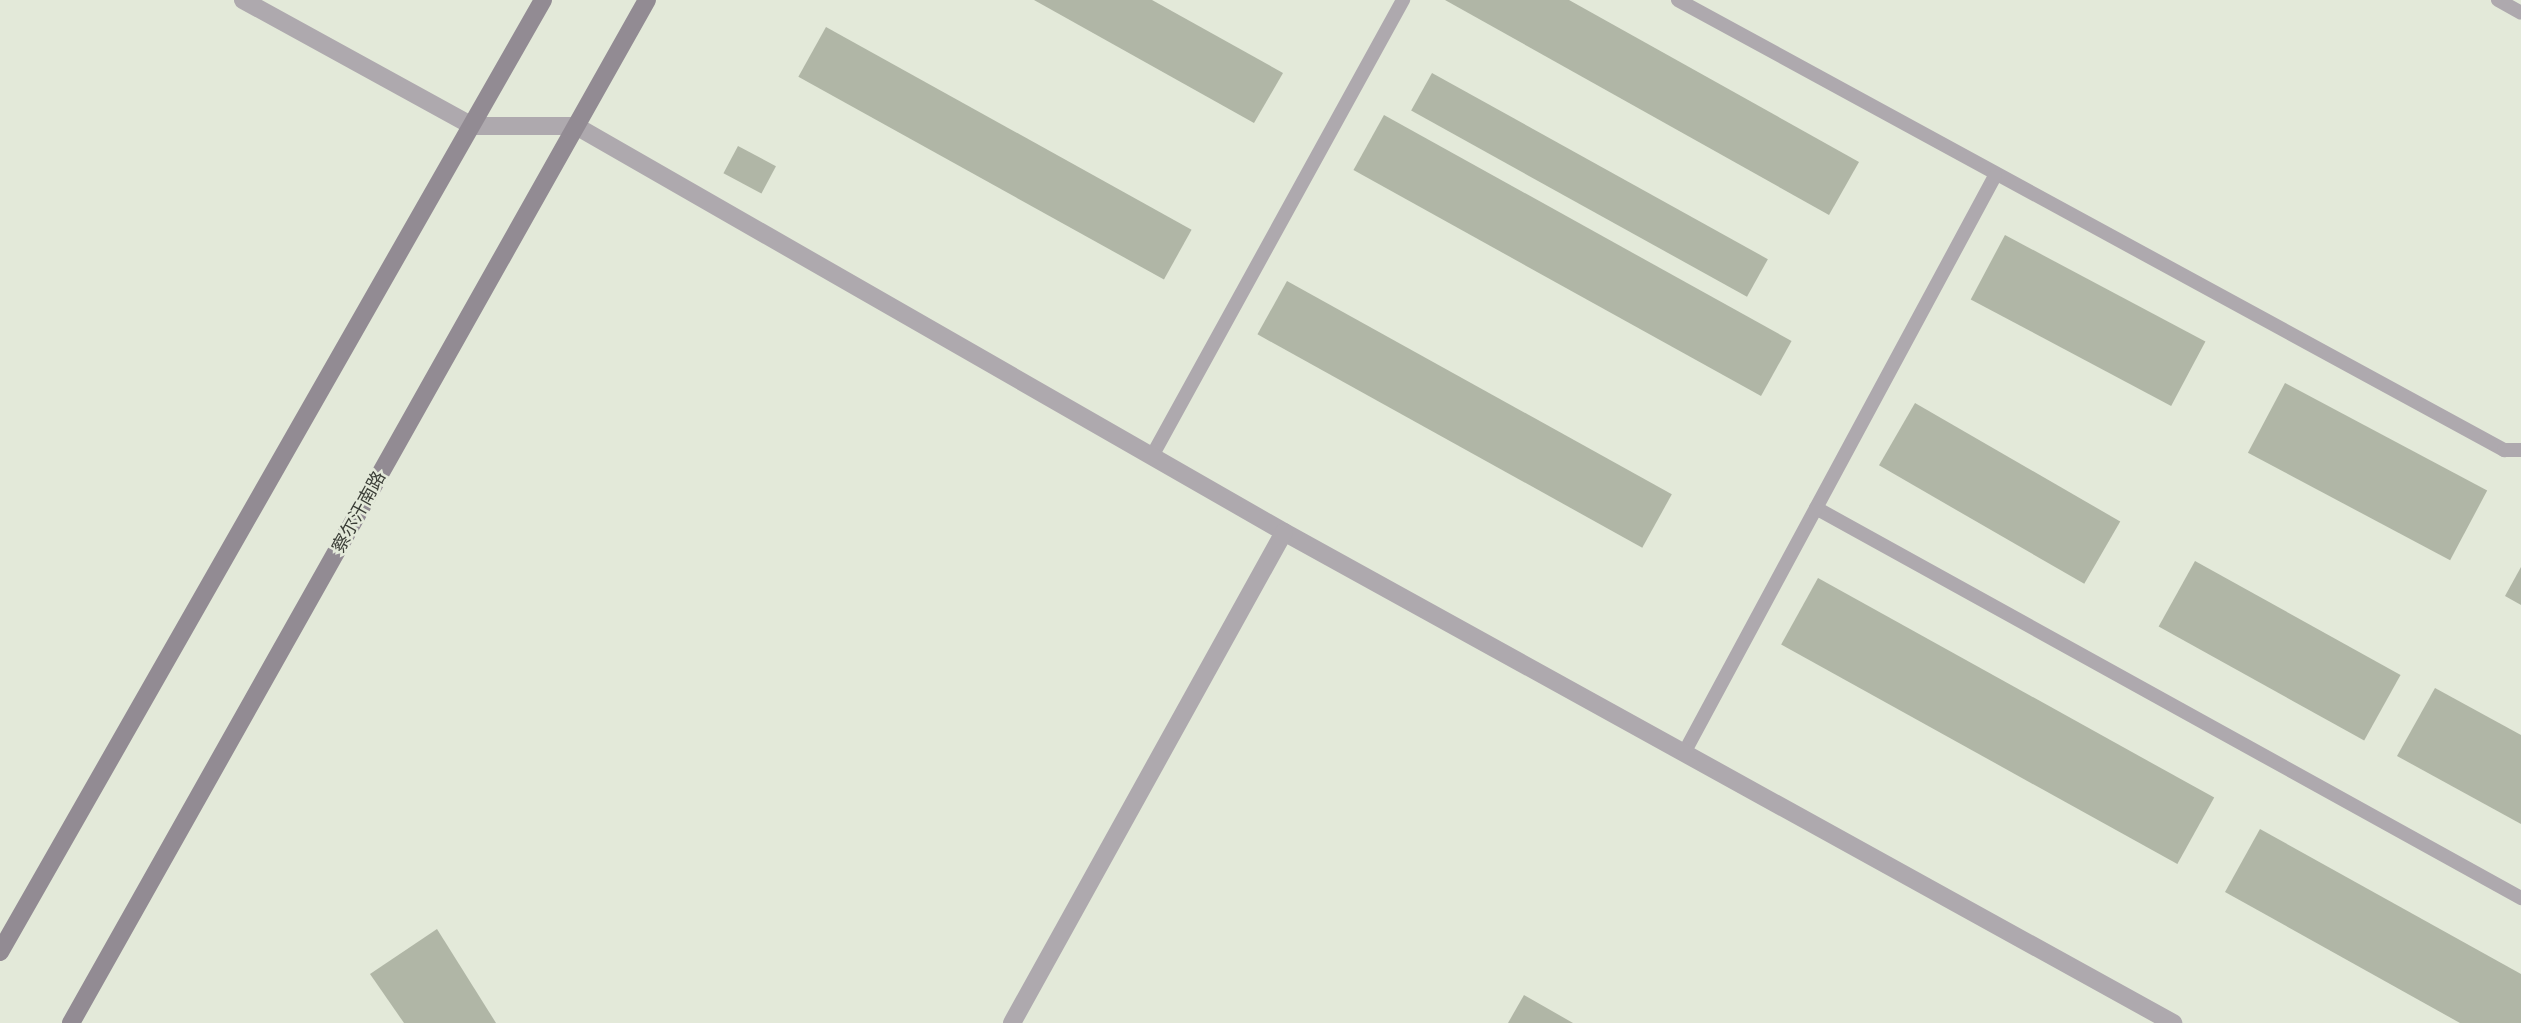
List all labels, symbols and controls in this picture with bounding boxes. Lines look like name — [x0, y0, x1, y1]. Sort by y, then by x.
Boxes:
street label: 察尔汗南路 — [328, 467, 390, 557]

